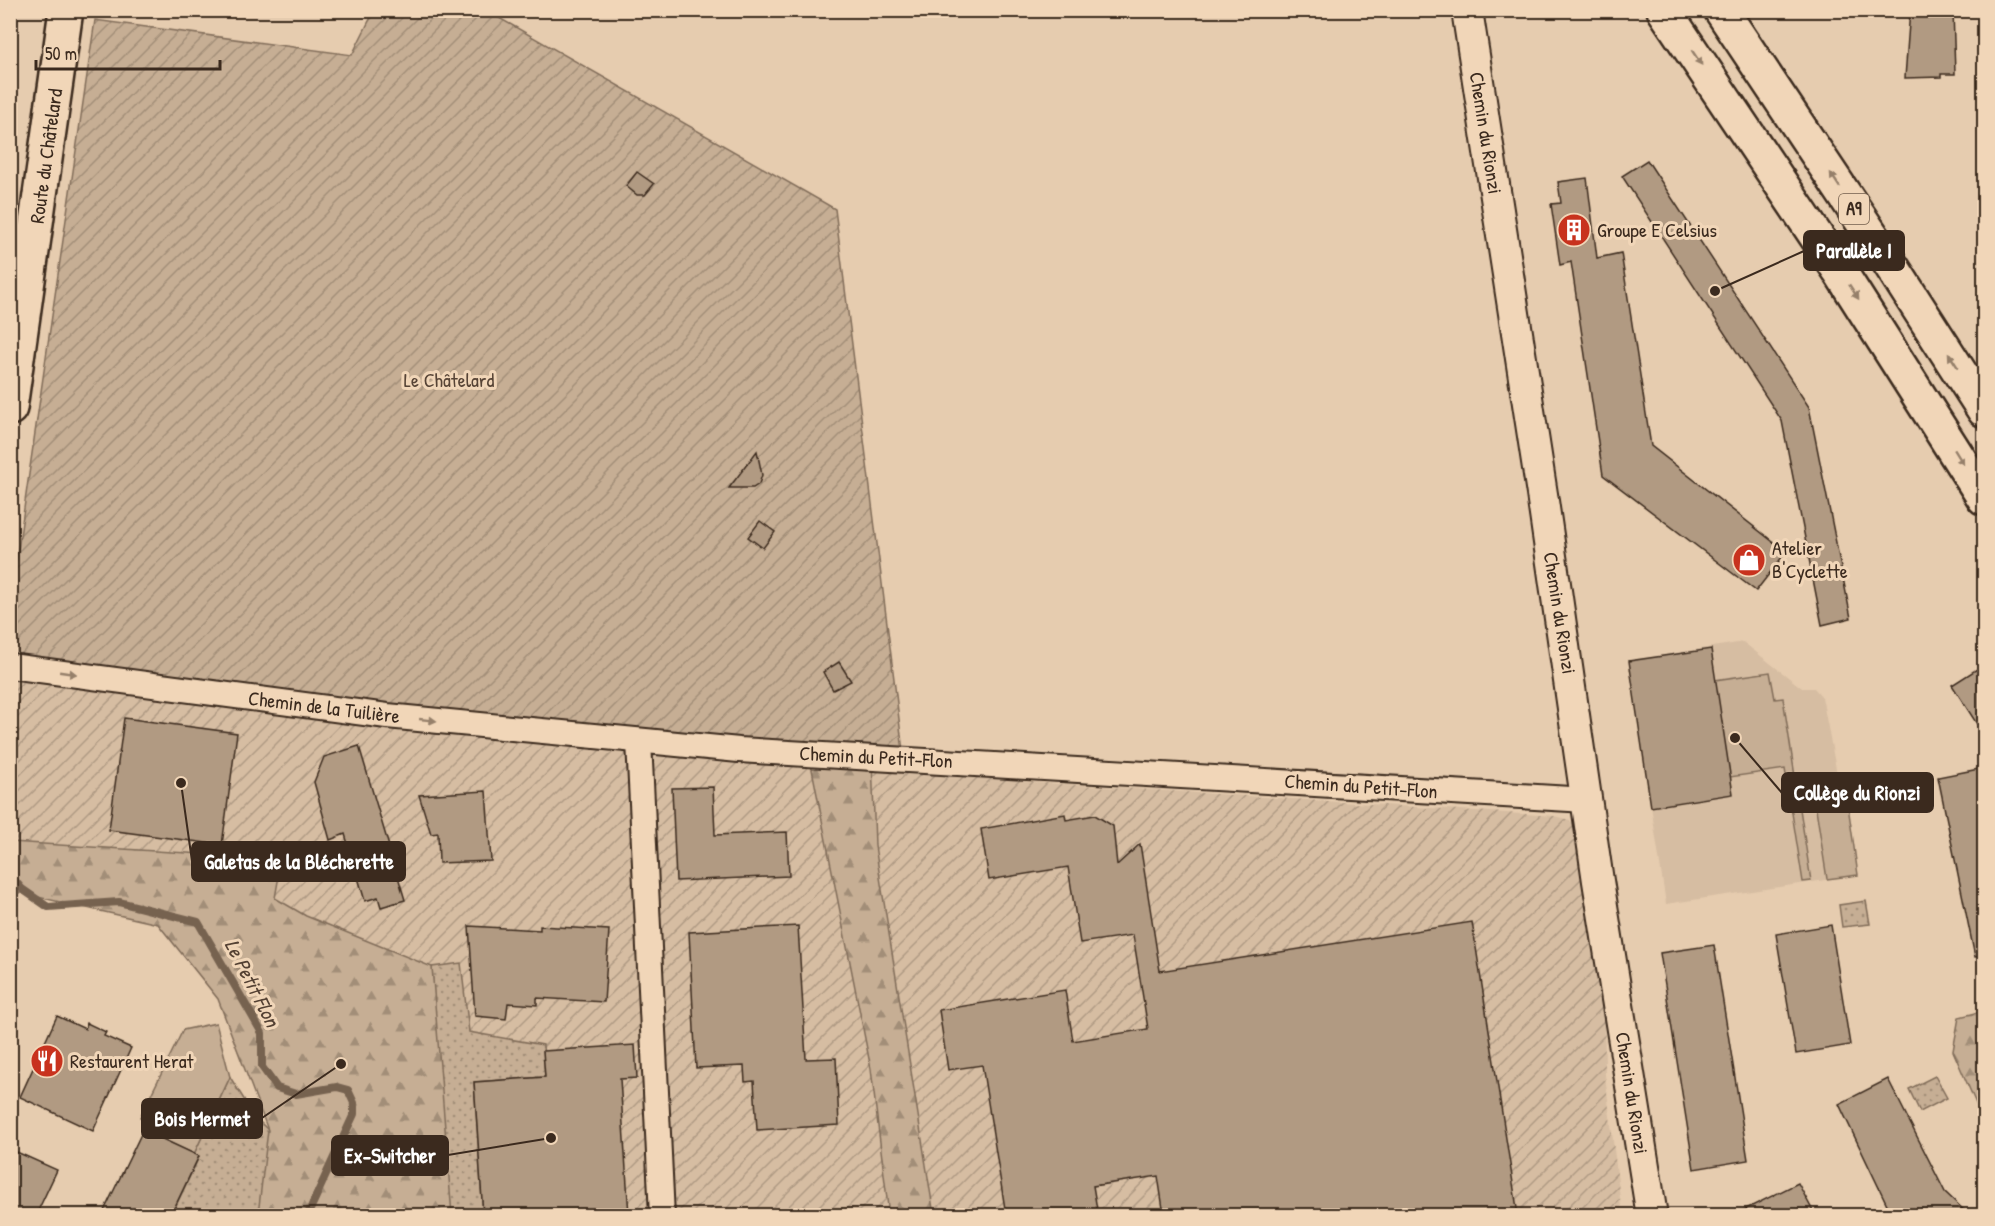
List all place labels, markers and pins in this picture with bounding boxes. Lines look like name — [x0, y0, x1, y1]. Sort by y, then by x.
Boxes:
building icon: Groupe E Celsius — [1556, 212, 1592, 248]
place label: Groupe E Celsius — [1597, 216, 1717, 243]
callout: Parallèle I — [1804, 231, 1904, 270]
place label: Atelier B'Cyclette — [1772, 534, 1848, 584]
shop icon: Atelier B'Cyclette — [1731, 542, 1767, 578]
callout: Collège du Rionzi — [1782, 773, 1933, 812]
callout: Galetas de la Blécherette — [192, 842, 405, 881]
restaurant icon: Restaurent Herat — [29, 1043, 65, 1079]
place label: Restaurent Herat — [70, 1047, 194, 1074]
callout: Bois Mermet — [142, 1099, 262, 1138]
callout: Ex-Switcher — [332, 1136, 448, 1175]

